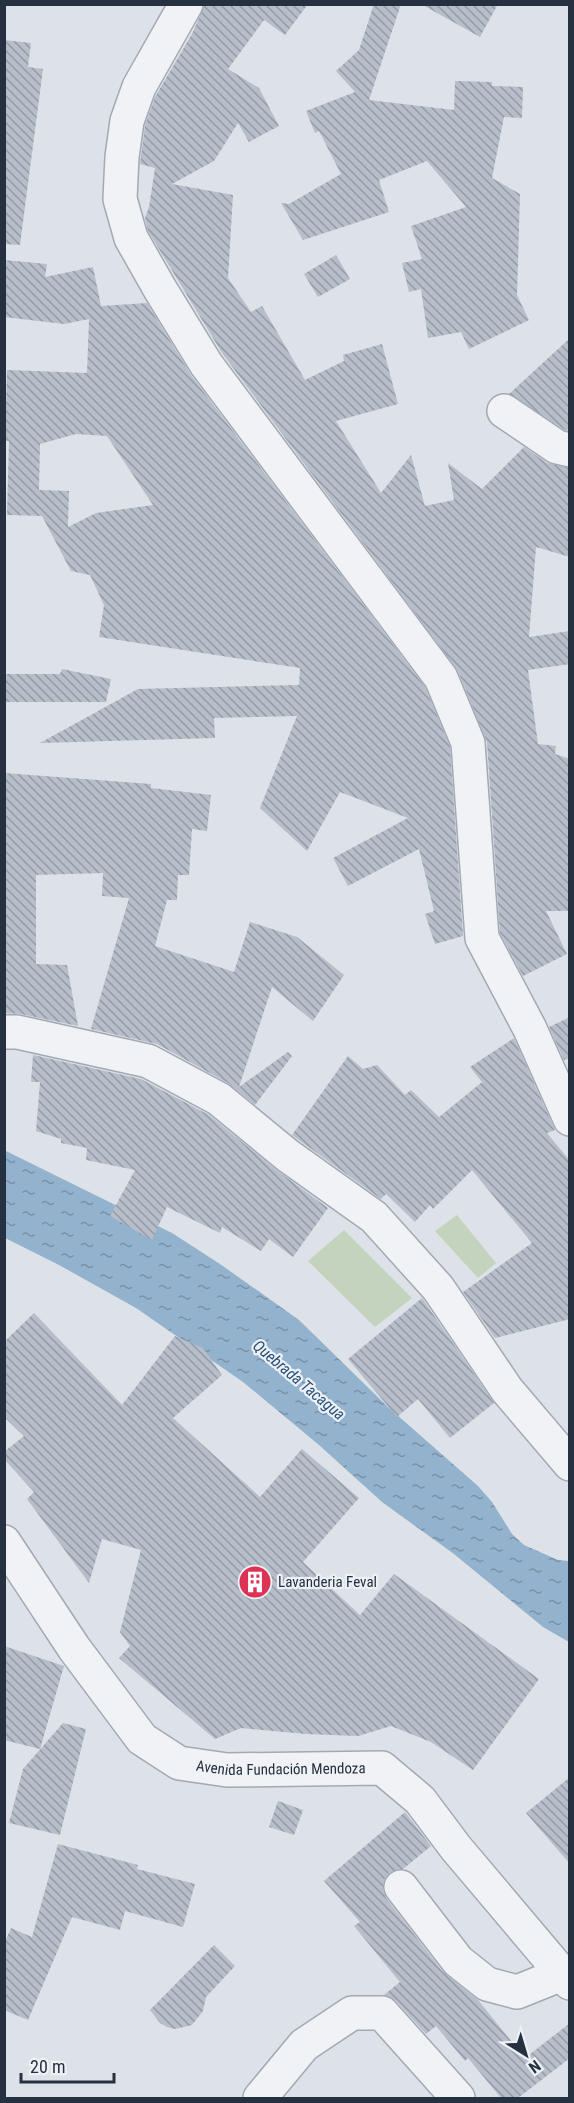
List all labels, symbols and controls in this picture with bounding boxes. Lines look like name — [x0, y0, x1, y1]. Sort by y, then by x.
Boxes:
water label: Quebrada Tacagua — [249, 1336, 349, 1424]
building icon: Lavanderia Feval — [237, 1564, 273, 1600]
place label: Lavanderia Feval — [278, 1573, 377, 1591]
street label: Avenida Fundación Mendoza — [195, 1757, 366, 1779]
north arrow — [496, 2025, 556, 2085]
scale bar — [21, 2046, 114, 2084]
text: 20 m — [30, 2056, 65, 2077]
text: N — [525, 2056, 544, 2077]

